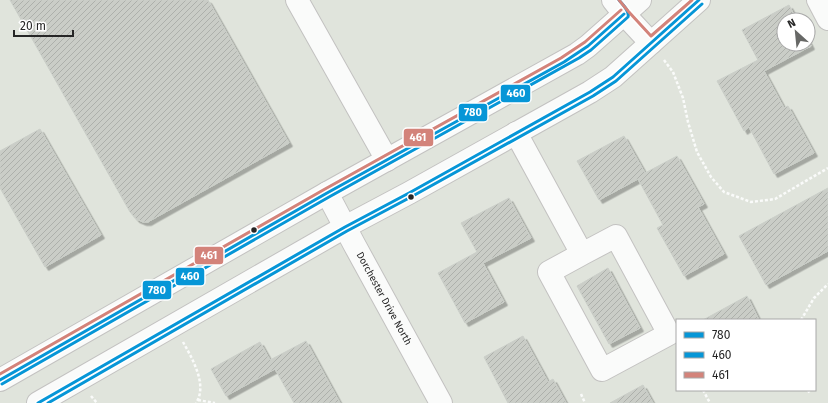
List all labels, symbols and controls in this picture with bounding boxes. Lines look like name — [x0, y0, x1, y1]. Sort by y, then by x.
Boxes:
scale bar — [14, 12, 73, 38]
north arrow — [776, 12, 816, 52]
text: N — [785, 16, 798, 31]
text: 20 m — [20, 19, 46, 33]
line badge: 460 — [500, 84, 531, 103]
text: 460 — [507, 87, 526, 100]
line badge: 780 — [458, 103, 488, 122]
text: 780 — [464, 106, 482, 119]
line badge: 461 — [403, 128, 434, 147]
text: 461 — [410, 131, 426, 144]
unlabelled marker — [406, 192, 416, 202]
unlabelled marker — [249, 225, 259, 235]
line badge: 461 — [194, 246, 224, 265]
text: 461 — [201, 249, 217, 262]
street label: Dorchester Drive North — [354, 250, 414, 347]
line badge: 460 — [175, 267, 205, 286]
text: 460 — [181, 270, 200, 283]
line badge: 780 — [142, 280, 172, 300]
text: 780 — [148, 284, 166, 297]
legend — [676, 319, 816, 391]
text: 780 — [712, 328, 731, 342]
text: 460 — [712, 348, 732, 362]
text: 461 — [712, 368, 729, 382]

